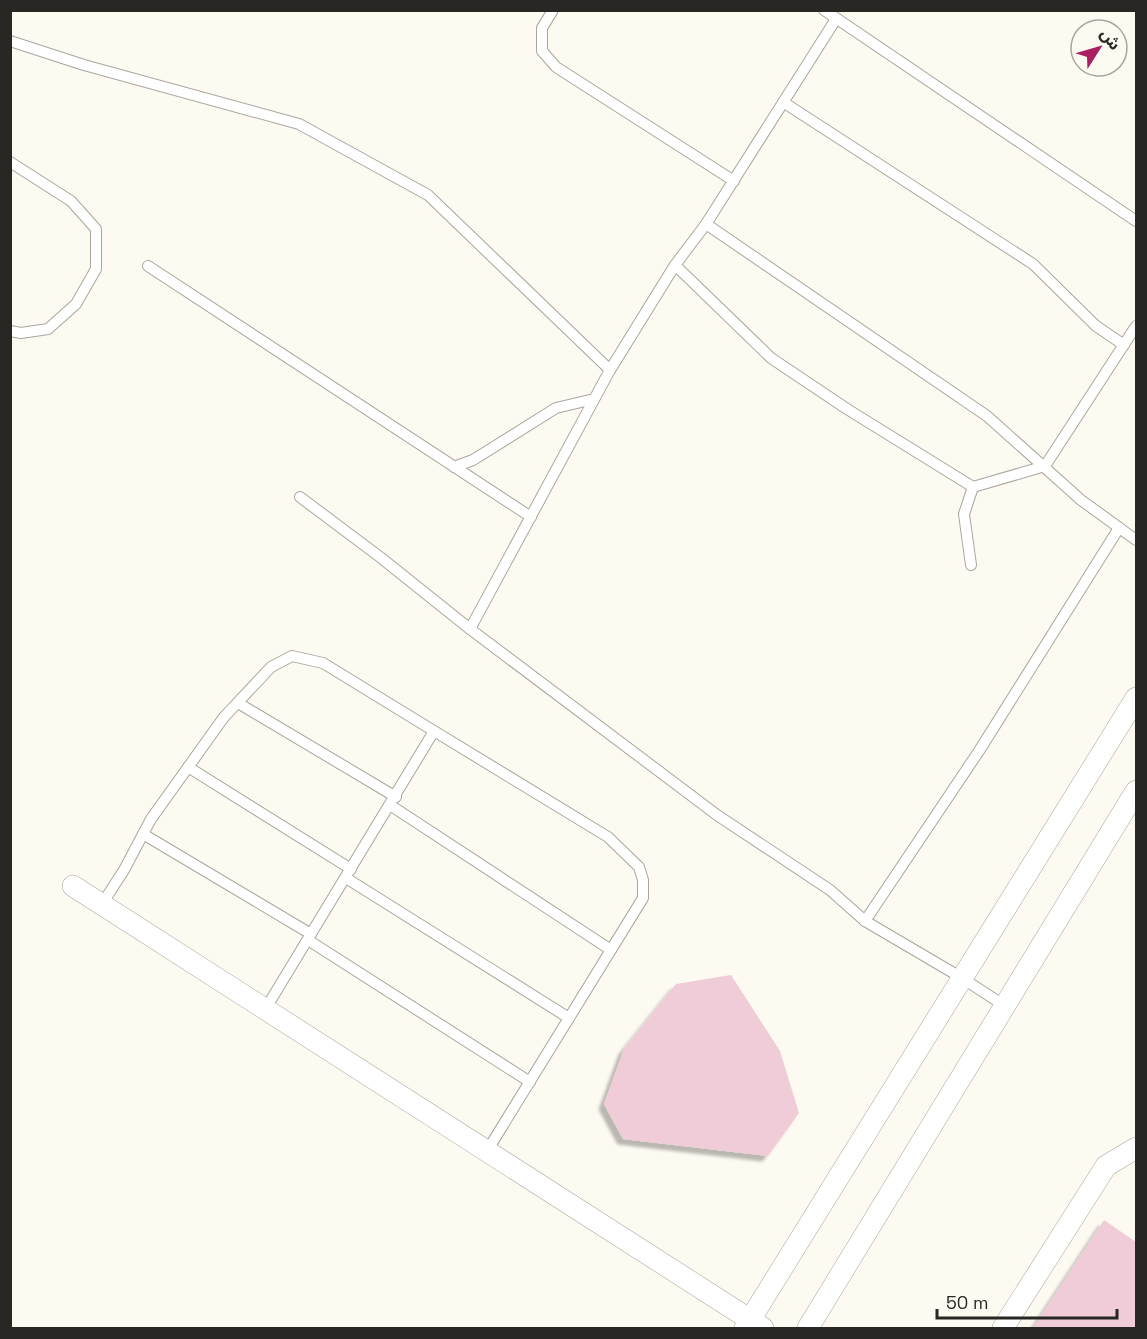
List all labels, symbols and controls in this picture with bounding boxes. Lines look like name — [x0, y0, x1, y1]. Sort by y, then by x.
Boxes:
north arrow — [1069, 18, 1129, 78]
text: ش — [1096, 24, 1126, 54]
scale bar — [937, 1282, 1117, 1320]
text: 50 m — [946, 1291, 988, 1314]

